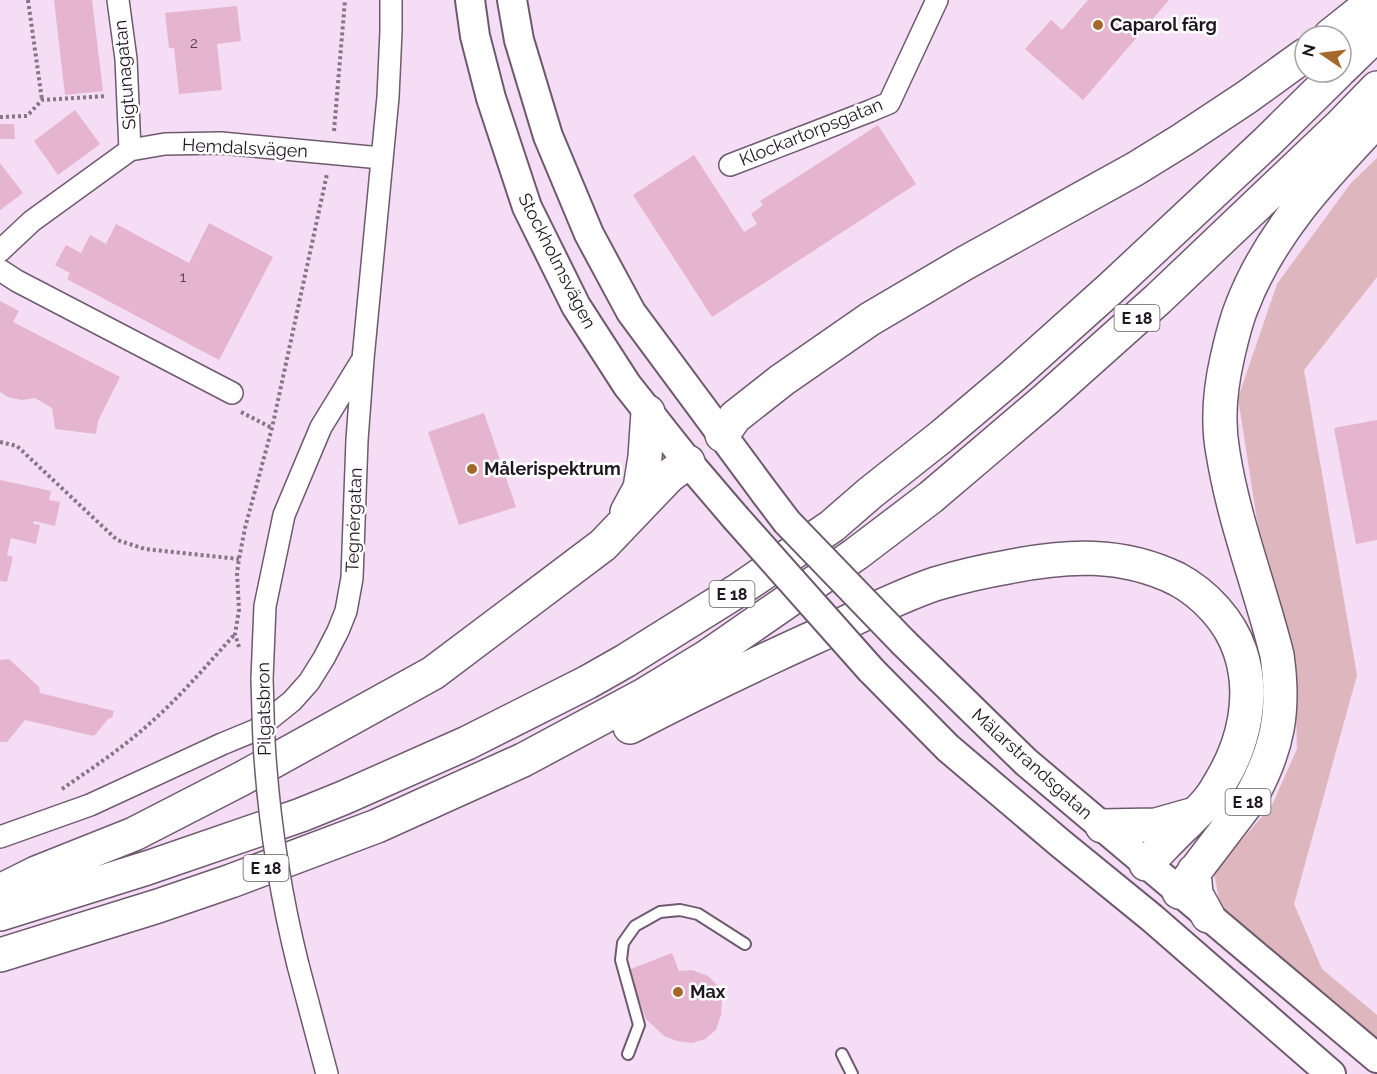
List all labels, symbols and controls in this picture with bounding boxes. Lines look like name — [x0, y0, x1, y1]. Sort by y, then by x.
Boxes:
place label: Caparol färg — [1110, 14, 1217, 35]
marker: Caparol färg — [1091, 18, 1105, 32]
street label: Sigtunagatan — [109, 19, 140, 131]
north arrow — [1293, 24, 1353, 84]
house number: 2 — [190, 34, 198, 52]
text: N — [1298, 42, 1320, 59]
street label: Klockartorpsgatan — [736, 93, 885, 170]
street label: Hemdalsvägen — [182, 134, 308, 161]
street label: Stockholmsvägen — [514, 190, 601, 332]
house number: 1 — [180, 268, 187, 286]
road number: E 18 — [1114, 305, 1160, 331]
place label: Målerispektrum — [484, 458, 621, 479]
marker: Målerispektrum — [465, 462, 479, 476]
street label: Tegnérgatan — [341, 467, 366, 573]
road number: E 18 — [710, 581, 754, 607]
street label: Pilgatsbron — [252, 662, 275, 756]
street label: Mälarstrandsgatan — [968, 704, 1097, 823]
road number: E 18 — [1226, 789, 1270, 815]
road number: E 18 — [244, 855, 288, 881]
place label: Max — [690, 981, 726, 1002]
marker: Max — [671, 985, 685, 999]

